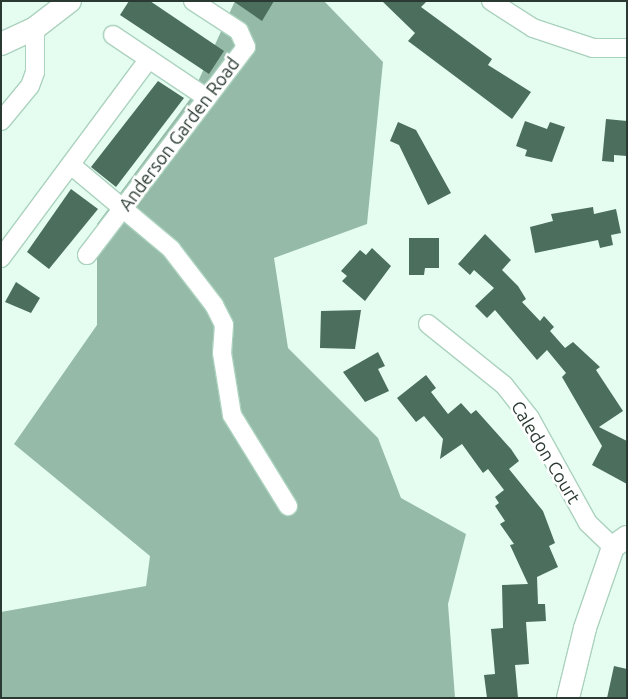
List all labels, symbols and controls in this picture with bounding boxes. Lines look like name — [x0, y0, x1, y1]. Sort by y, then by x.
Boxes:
street label: Anderson Garden Road — [114, 53, 244, 215]
street label: Caledon Court — [507, 397, 585, 507]

